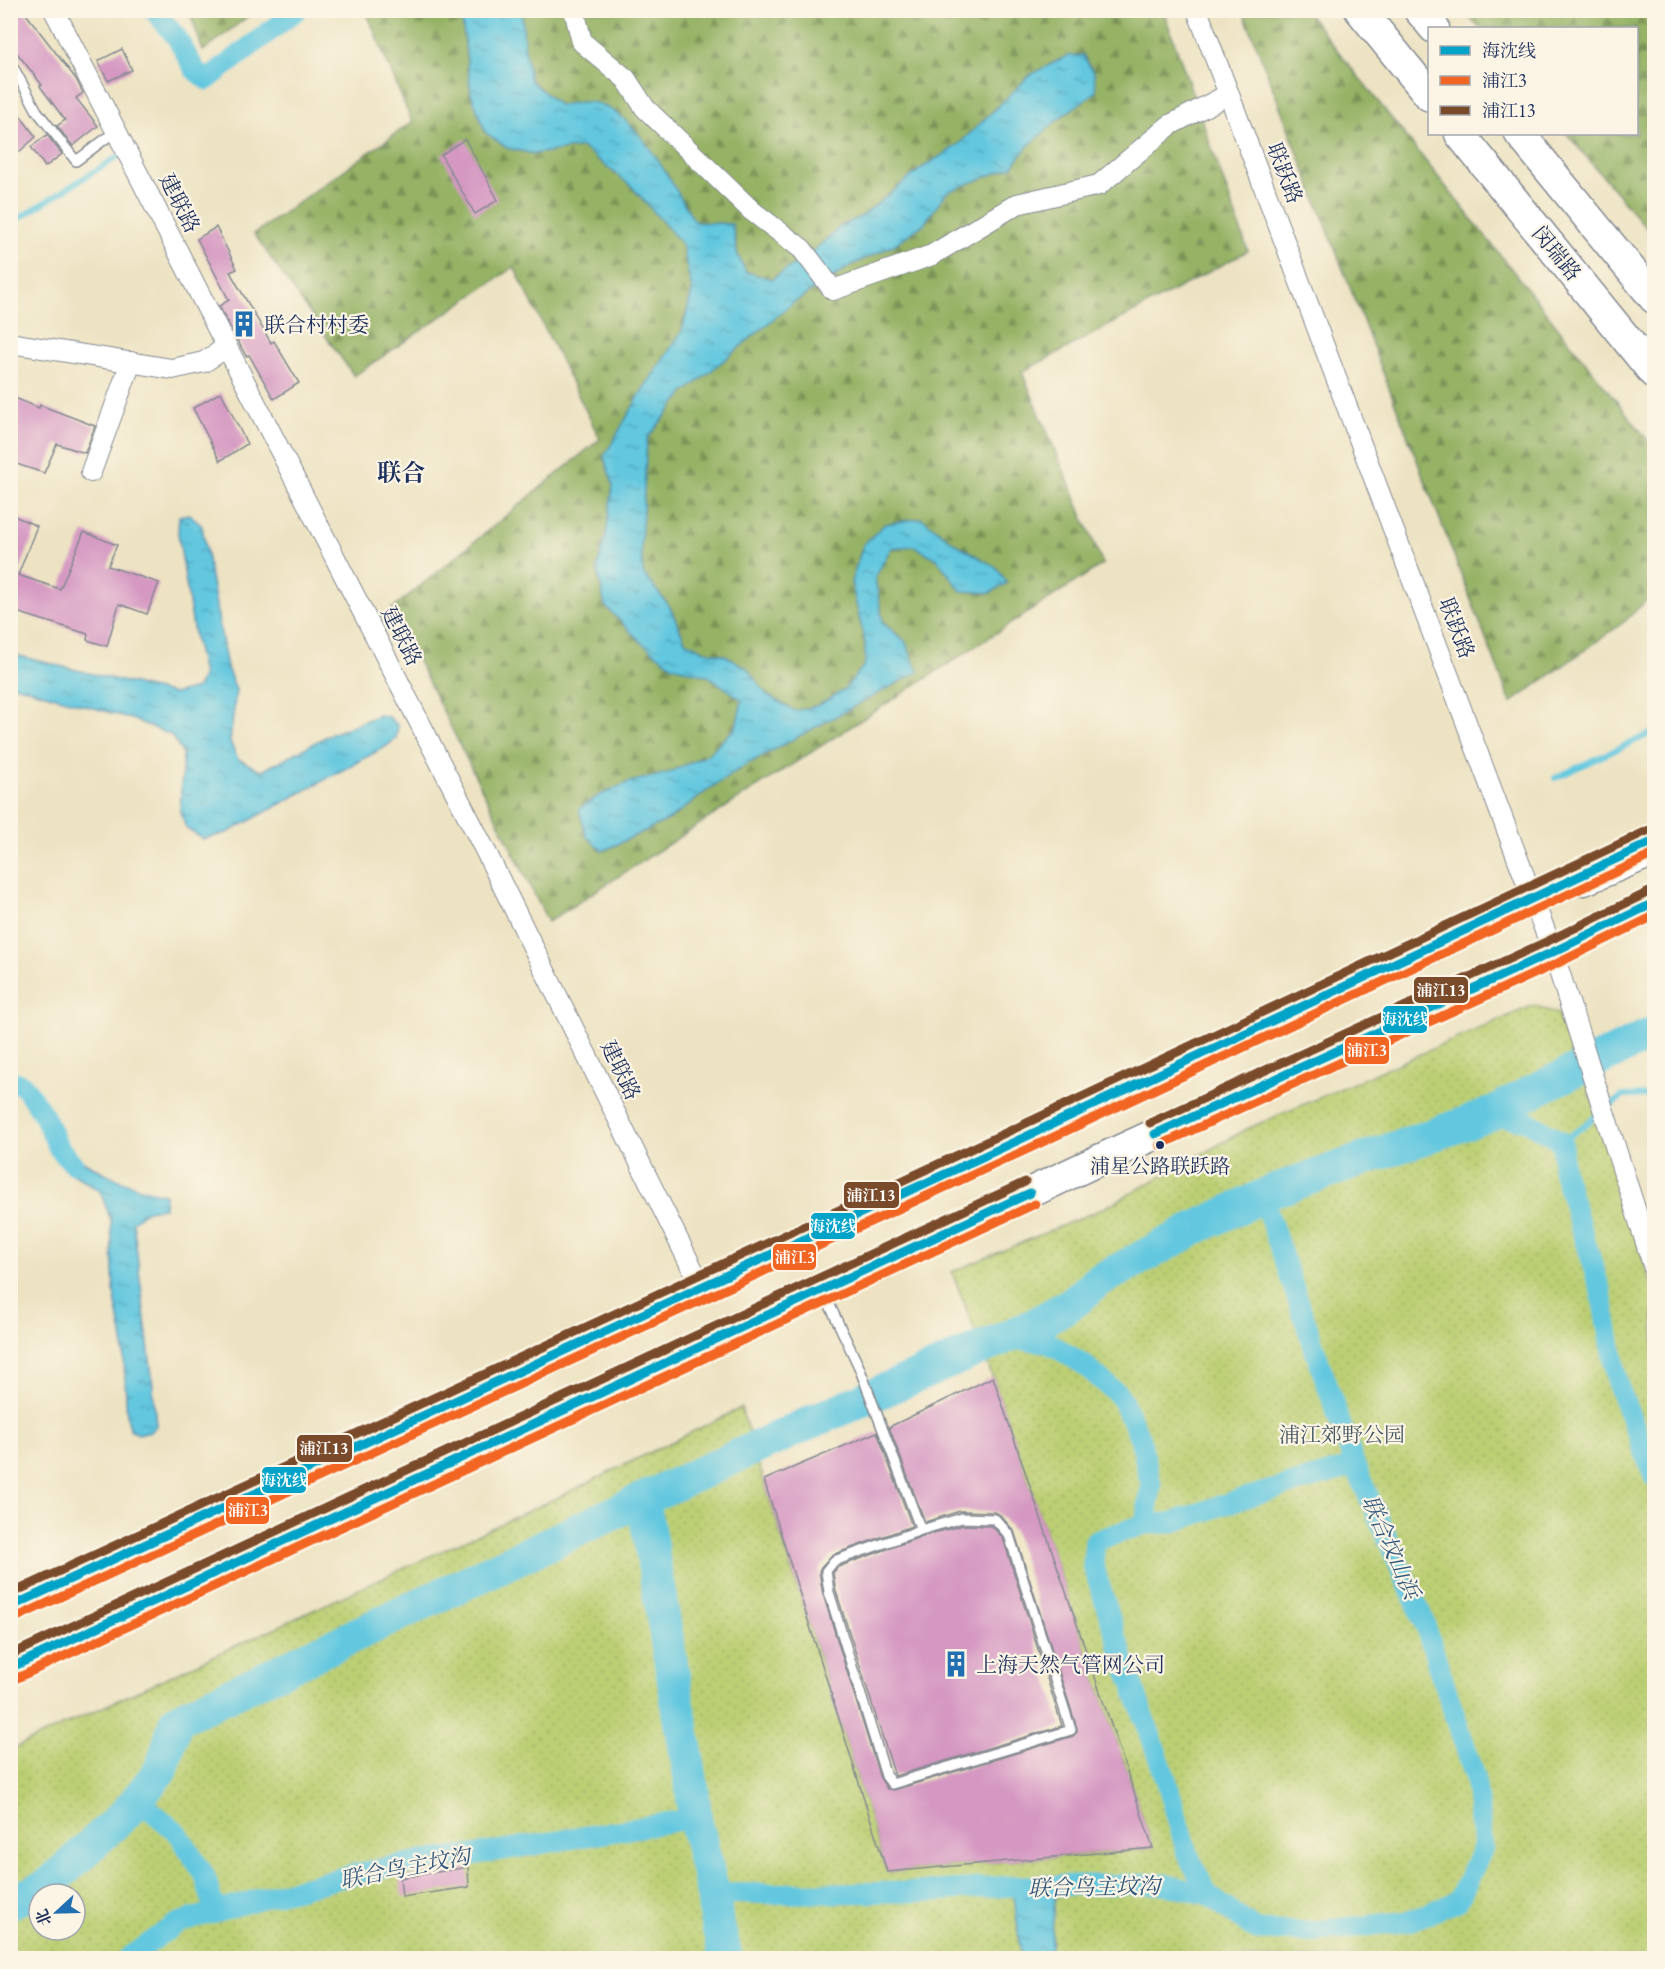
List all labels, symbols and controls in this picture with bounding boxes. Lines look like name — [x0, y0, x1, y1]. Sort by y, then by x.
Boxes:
legend — [1428, 27, 1638, 135]
text: 海沈线 — [1482, 39, 1536, 62]
text: 浦江3 — [1482, 69, 1527, 92]
text: 浦江13 — [1482, 99, 1535, 122]
street label: 联跃路 — [1261, 139, 1309, 207]
street label: 建联路 — [154, 169, 206, 237]
street label: 闵瑞路 — [1527, 220, 1587, 286]
building icon: 联合村村委 — [229, 309, 259, 339]
place label: 联合村村委 — [264, 311, 369, 338]
district label: 联合 — [377, 457, 425, 488]
street label: 联跃路 — [1433, 594, 1481, 662]
street label: 建联路 — [376, 602, 428, 670]
line badge: 浦江13 — [1413, 976, 1469, 1004]
text: 浦江13 — [1417, 980, 1465, 1001]
line badge: 海沈线 — [1382, 1005, 1428, 1034]
text: 海沈线 — [1381, 1009, 1429, 1030]
street label: 建联路 — [595, 1036, 647, 1104]
line badge: 浦江3 — [1344, 1036, 1390, 1065]
text: 浦江3 — [1347, 1040, 1387, 1061]
marker: 浦星公路联跃路 — [1154, 1139, 1166, 1151]
place label: 浦星公路联跃路 — [1090, 1153, 1230, 1179]
line badge: 浦江13 — [843, 1181, 900, 1209]
text: 浦江13 — [847, 1185, 895, 1206]
line badge: 海沈线 — [810, 1212, 856, 1240]
text: 海沈线 — [809, 1216, 857, 1237]
line badge: 浦江3 — [772, 1243, 817, 1271]
text: 浦江3 — [775, 1247, 815, 1268]
park label: 浦江郊野公园 — [1279, 1421, 1405, 1448]
line badge: 浦江13 — [296, 1434, 353, 1463]
text: 浦江13 — [300, 1438, 348, 1459]
line badge: 海沈线 — [261, 1466, 307, 1494]
text: 海沈线 — [260, 1470, 308, 1491]
water label: 联合坟山浜 — [1355, 1491, 1427, 1605]
line badge: 浦江3 — [225, 1496, 270, 1525]
text: 浦江3 — [228, 1500, 268, 1521]
building icon: 上海天然气管网公司 — [941, 1649, 971, 1679]
place label: 上海天然气管网公司 — [976, 1651, 1165, 1678]
water label: 联合鸟主坟沟 — [337, 1841, 475, 1895]
water label: 联合鸟主坟沟 — [1028, 1871, 1163, 1903]
north arrow — [27, 1882, 87, 1942]
text: 北 — [31, 1906, 56, 1929]

